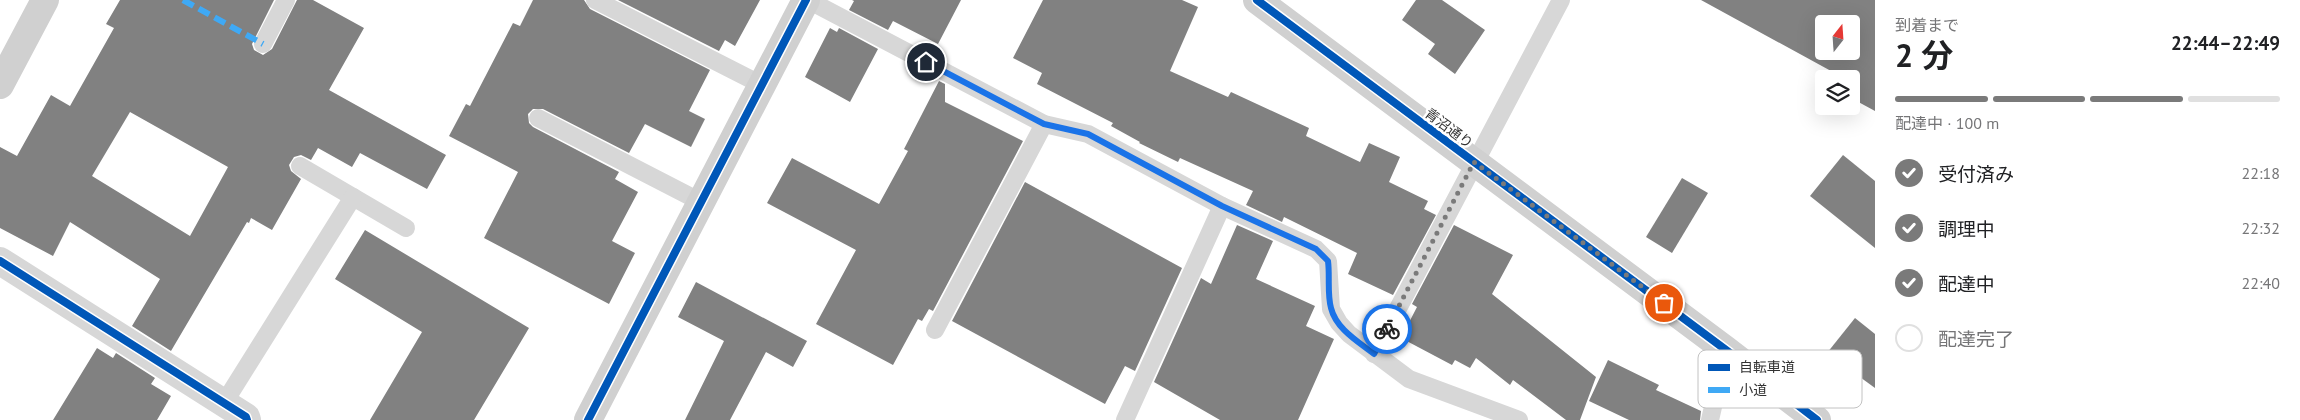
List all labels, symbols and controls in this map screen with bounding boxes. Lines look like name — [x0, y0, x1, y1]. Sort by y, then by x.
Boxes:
north arrow — [1815, 15, 1860, 60]
map controls — [1815, 15, 1860, 115]
text: 到着まで — [1895, 15, 1959, 35]
text: 22:44–22:49 — [2171, 31, 2280, 55]
text: 2 分 — [1895, 34, 1953, 76]
pin — [905, 41, 947, 83]
icon: home — [912, 48, 940, 76]
button: layers — [1815, 70, 1860, 115]
street label: 青沼通り — [1421, 104, 1477, 152]
text: 配達中 · 100 m — [1895, 113, 1999, 133]
icon: check — [1895, 159, 1923, 187]
text: 受付済み — [1938, 162, 2014, 186]
text: 22:18 — [2242, 163, 2280, 183]
icon: check — [1895, 214, 1923, 242]
text: 調理中 — [1938, 217, 1995, 241]
text: 22:32 — [2242, 218, 2280, 238]
icon: check — [1895, 269, 1923, 297]
text: 配達中 — [1938, 272, 1995, 296]
text: 22:40 — [2242, 273, 2280, 293]
pin — [1643, 282, 1685, 324]
icon: bag — [1650, 289, 1678, 317]
courier — [1362, 304, 1412, 354]
icon: bike — [1373, 315, 1401, 343]
text: 配達完了 — [1938, 327, 2014, 351]
legend — [1698, 350, 1862, 408]
text: 自転車道 — [1739, 358, 1795, 376]
text: 小道 — [1739, 381, 1767, 399]

